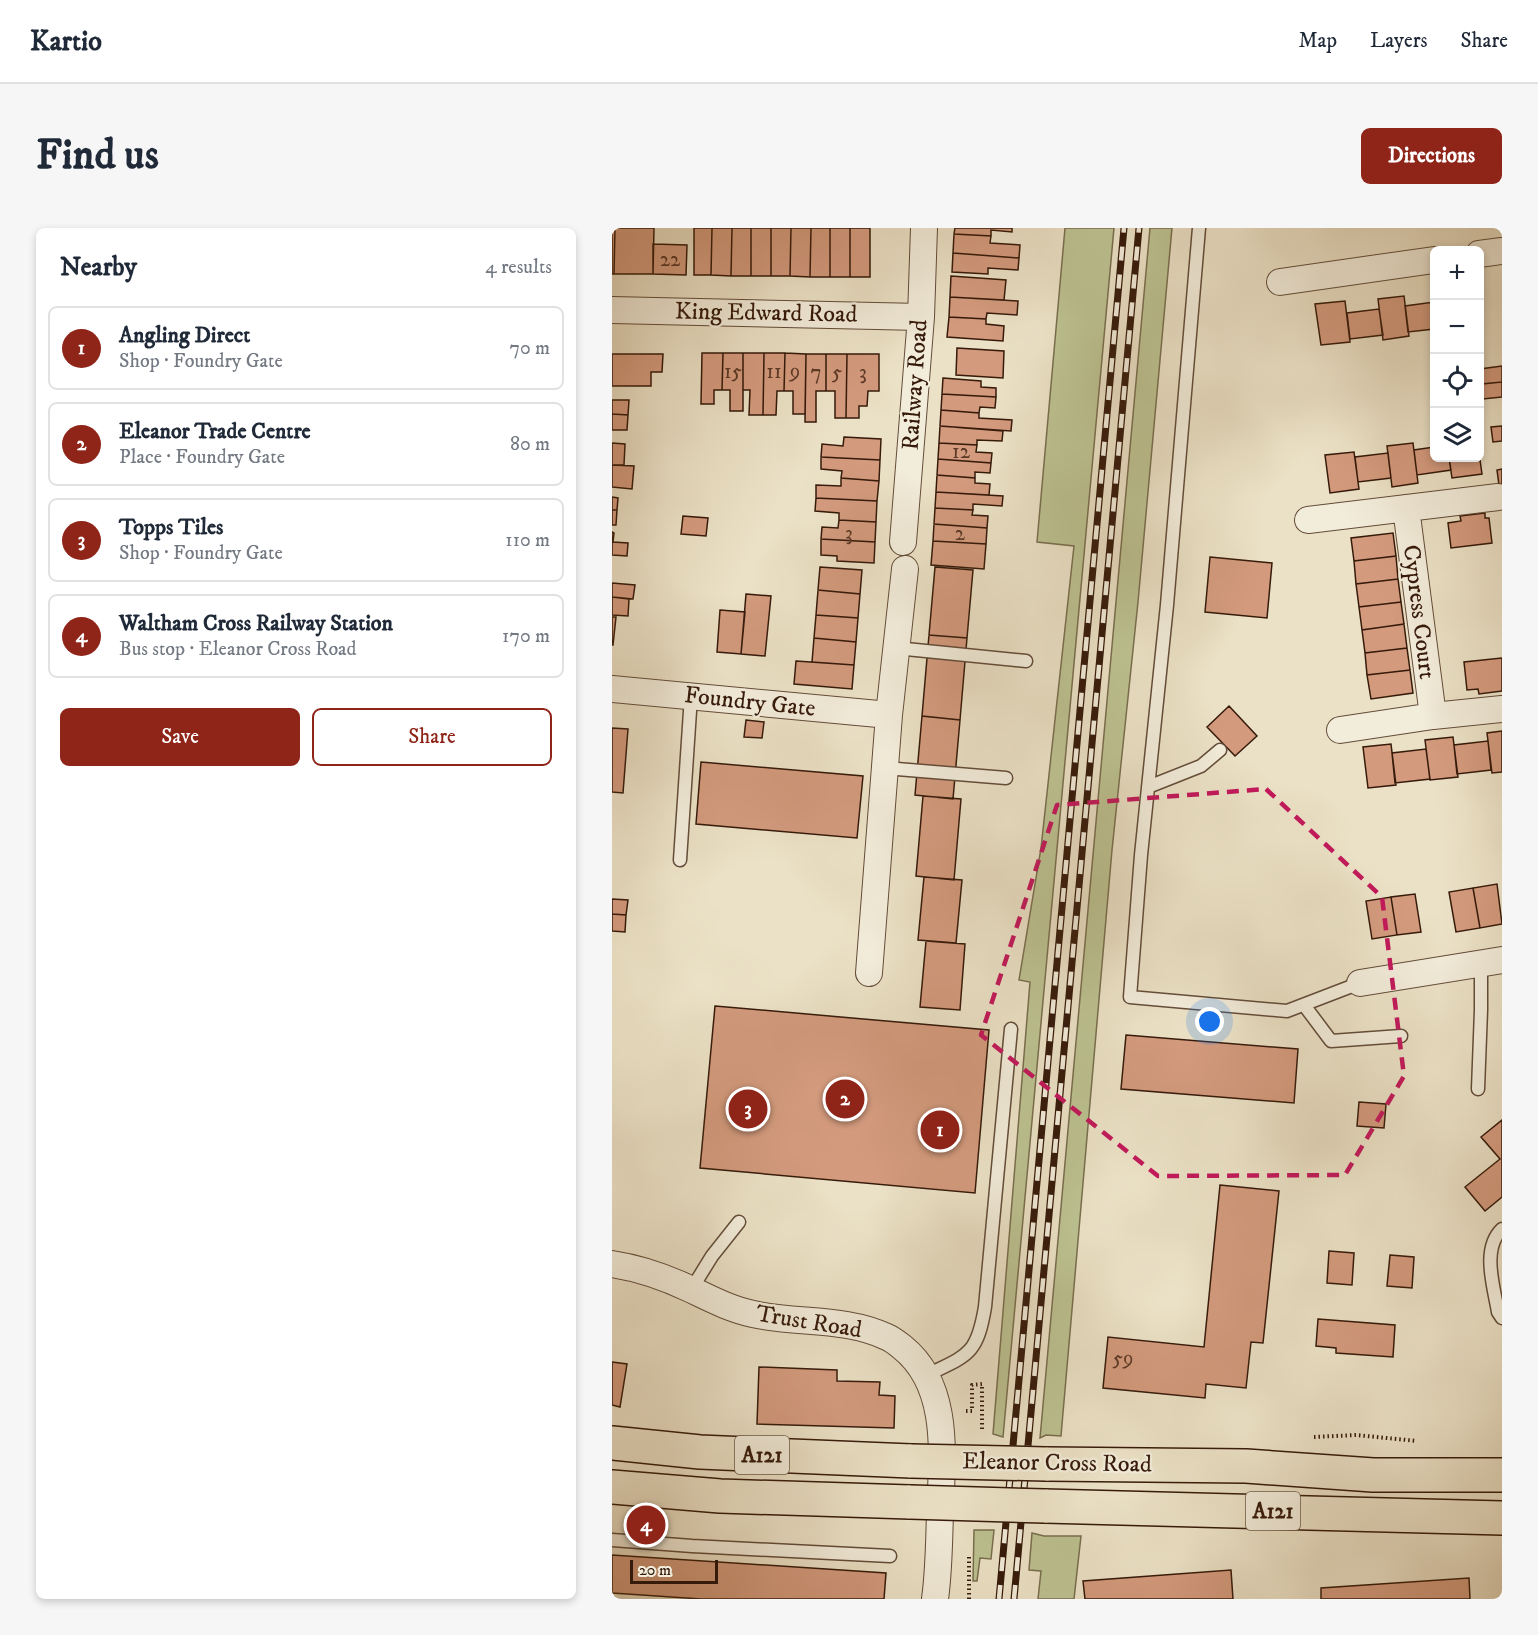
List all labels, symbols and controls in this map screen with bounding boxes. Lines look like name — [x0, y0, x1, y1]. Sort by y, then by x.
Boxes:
text: Kartio — [30, 24, 102, 59]
text: Map — [1298, 28, 1337, 54]
text: Layers — [1370, 28, 1428, 54]
text: Share — [1461, 28, 1508, 54]
button: Directions — [1361, 128, 1502, 184]
text: Find us — [36, 130, 159, 182]
map controls — [1430, 246, 1484, 462]
button: + — [1430, 246, 1484, 300]
house number: 22 — [660, 247, 681, 273]
text: Nearby — [60, 251, 137, 284]
text: 4 results — [485, 255, 552, 280]
street label: King Edward Road — [675, 296, 858, 330]
button: − — [1430, 300, 1484, 354]
street label: Railway Road — [895, 319, 935, 451]
text: Angling Direct — [119, 322, 250, 349]
text: 1 — [78, 336, 85, 361]
text: 70 m — [509, 336, 550, 361]
text: Shop · Foundry Gate — [119, 349, 283, 374]
button: locate — [1430, 354, 1484, 408]
house number: 15 — [724, 359, 742, 385]
house number: 11 — [766, 359, 782, 385]
house number: 9 — [789, 359, 800, 385]
house number: 7 — [810, 360, 822, 386]
house number: 5 — [832, 360, 842, 386]
house number: 3 — [859, 360, 867, 386]
button: layers — [1430, 408, 1484, 462]
text: Eleanor Trade Centre — [119, 418, 311, 445]
text: 2 — [77, 432, 86, 457]
text: 80 m — [510, 432, 550, 457]
house number: 12 — [952, 439, 971, 465]
text: Place · Foundry Gate — [119, 445, 285, 470]
text: Topps Tiles — [119, 514, 223, 541]
house number: 3 — [845, 521, 853, 547]
house number: 2 — [955, 521, 966, 547]
text: 3 — [78, 528, 85, 553]
text: 110 m — [505, 528, 550, 553]
text: Shop · Foundry Gate — [119, 541, 283, 566]
street label: Cypress Court — [1396, 543, 1442, 681]
text: Waltham Cross Railway Station — [119, 610, 393, 637]
text: 4 — [76, 624, 87, 649]
text: 170 m — [502, 624, 550, 649]
text: Bus stop · Eleanor Cross Road — [119, 637, 357, 662]
street label: Foundry Gate — [683, 680, 817, 724]
button: Save — [60, 708, 300, 766]
button: Share — [312, 708, 552, 766]
your location — [1195, 1007, 1224, 1036]
pin: 2 — [826, 1076, 864, 1122]
pin: 3 — [728, 1086, 768, 1132]
pin: 1 — [920, 1108, 960, 1152]
street label: Trust Road — [754, 1299, 864, 1345]
house number: 59 — [1113, 1346, 1133, 1372]
road number: A121 — [735, 1436, 789, 1474]
street label: Eleanor Cross Road — [962, 1446, 1152, 1480]
road number: A121 — [1246, 1492, 1300, 1530]
pin: 4 — [627, 1502, 666, 1548]
scale bar — [630, 1557, 718, 1584]
text: 20 m — [639, 1560, 671, 1580]

